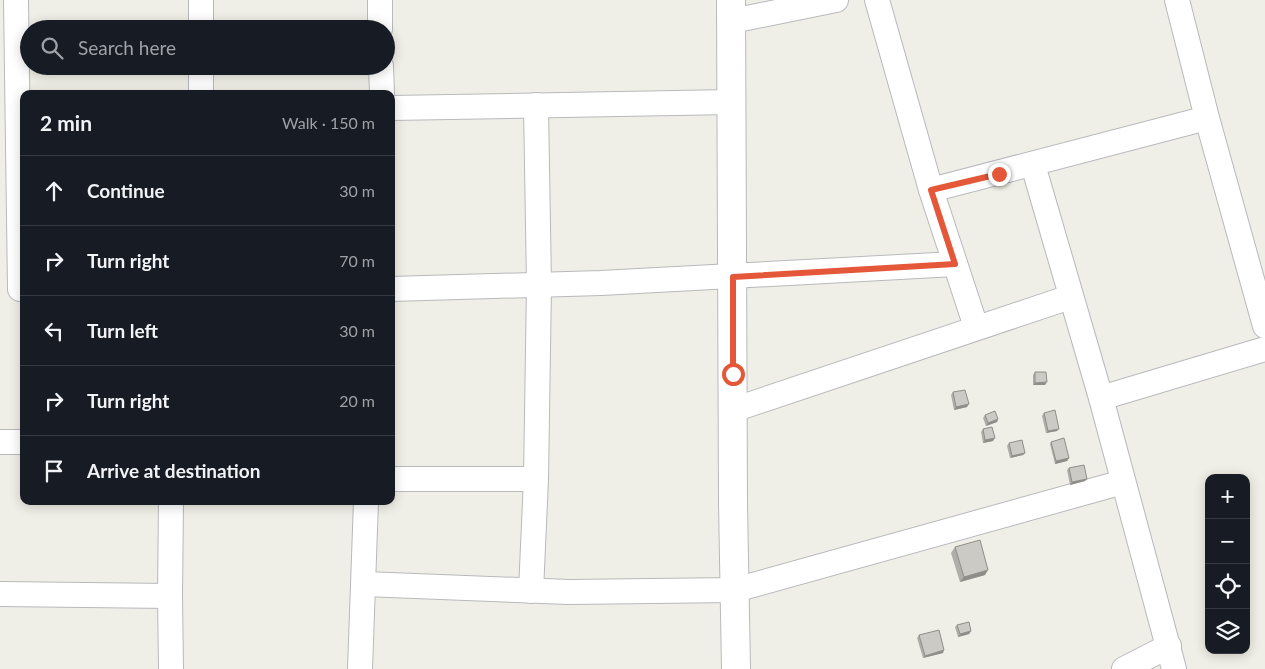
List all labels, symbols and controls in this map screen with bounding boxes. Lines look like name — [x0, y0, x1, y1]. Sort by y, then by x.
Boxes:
search box — [20, 20, 395, 75]
icon: search — [38, 34, 66, 62]
text: Search here — [78, 36, 176, 59]
text: 2 min — [40, 110, 92, 135]
text: Walk · 150 m — [282, 113, 375, 132]
route end — [988, 163, 1011, 186]
icon: ahead — [40, 177, 68, 205]
text: Continue — [87, 179, 165, 202]
text: 30 m — [339, 181, 375, 200]
icon: right — [40, 247, 68, 275]
text: Turn right — [87, 249, 169, 272]
text: 70 m — [339, 251, 375, 270]
icon: left — [40, 317, 68, 345]
text: Turn left — [87, 319, 158, 342]
text: 30 m — [339, 321, 375, 340]
route start — [722, 363, 745, 386]
icon: right — [40, 387, 68, 415]
text: Turn right — [87, 389, 169, 412]
text: 20 m — [339, 391, 375, 410]
icon: arrive — [40, 457, 68, 485]
text: Arrive at destination — [87, 459, 260, 482]
map controls — [1205, 474, 1250, 654]
button: + — [1205, 474, 1250, 519]
button: − — [1205, 519, 1250, 564]
button: locate — [1205, 564, 1250, 609]
button: layers — [1205, 609, 1250, 654]

